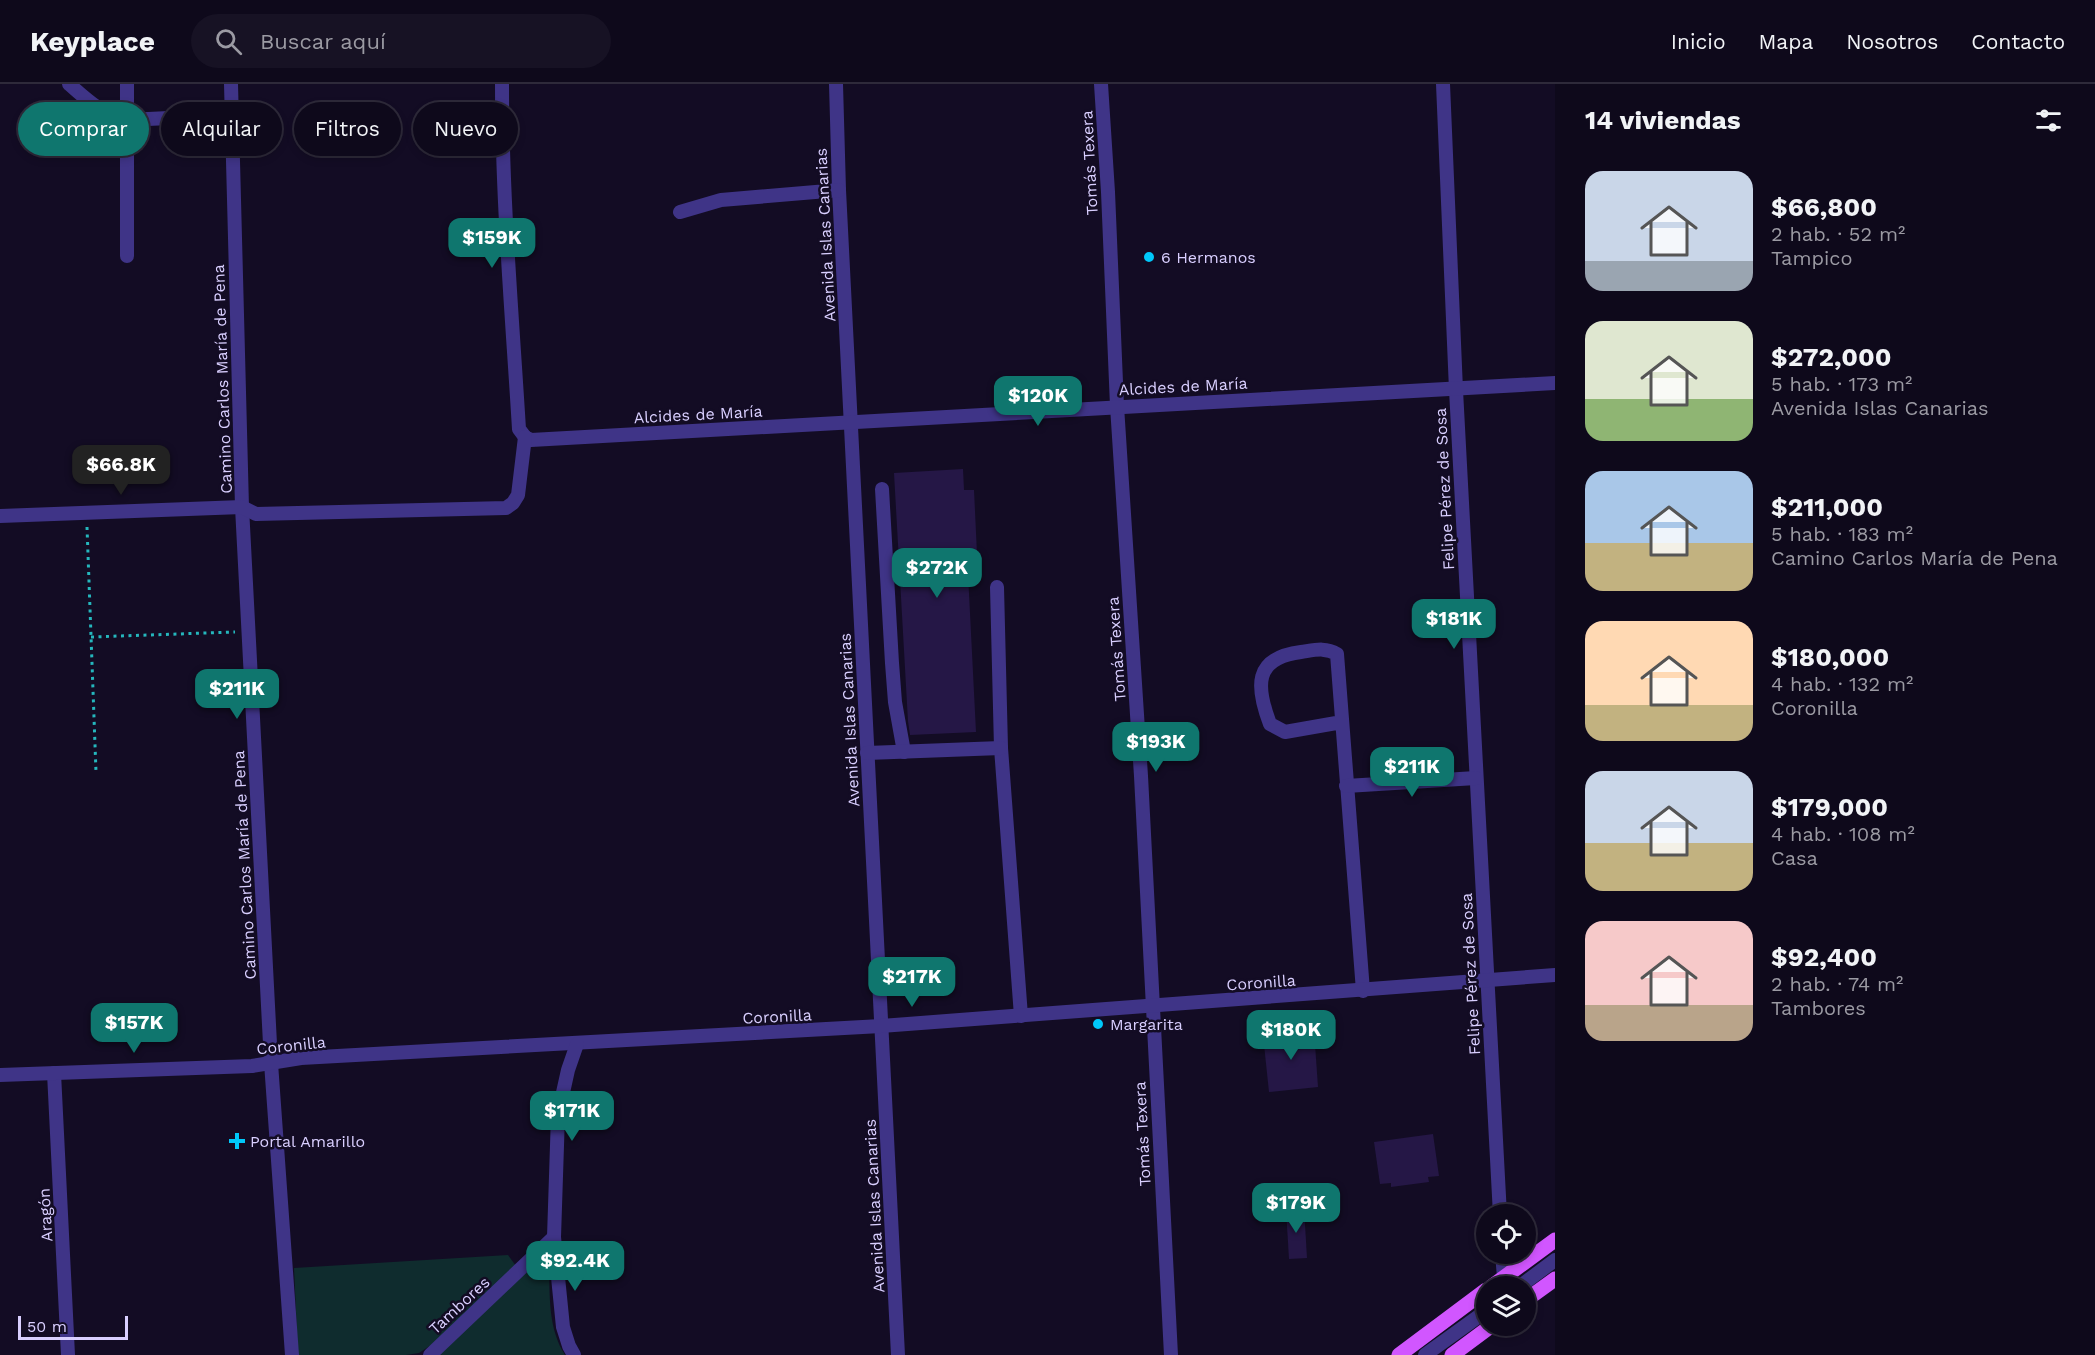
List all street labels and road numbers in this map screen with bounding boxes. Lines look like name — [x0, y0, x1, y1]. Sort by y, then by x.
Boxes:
street label: Tomás Texera — [1077, 110, 1102, 216]
street label: Avenida Islas Canarias — [811, 148, 840, 322]
street label: Camino Carlos María de Pena — [209, 264, 236, 494]
street label: Alcides de María — [1118, 374, 1248, 399]
street label: Alcides de María — [633, 402, 763, 427]
street label: Felipe Pérez de Sosa — [1431, 407, 1458, 571]
street label: Tomás Texera — [1103, 596, 1130, 702]
street label: Avenida Islas Canarias — [835, 633, 864, 807]
street label: Camino Carlos María de Pena — [229, 750, 260, 980]
street label: Felipe Pérez de Sosa — [1457, 892, 1484, 1056]
street label: Coronilla — [1226, 971, 1296, 994]
street label: Coronilla — [742, 1005, 812, 1028]
street label: Coronilla — [256, 1032, 327, 1059]
street label: Tomás Texera — [1130, 1081, 1155, 1187]
street label: Avenida Islas Canarias — [860, 1119, 889, 1293]
street label: Aragón — [35, 1188, 56, 1242]
street label: Tambores — [425, 1273, 494, 1338]

